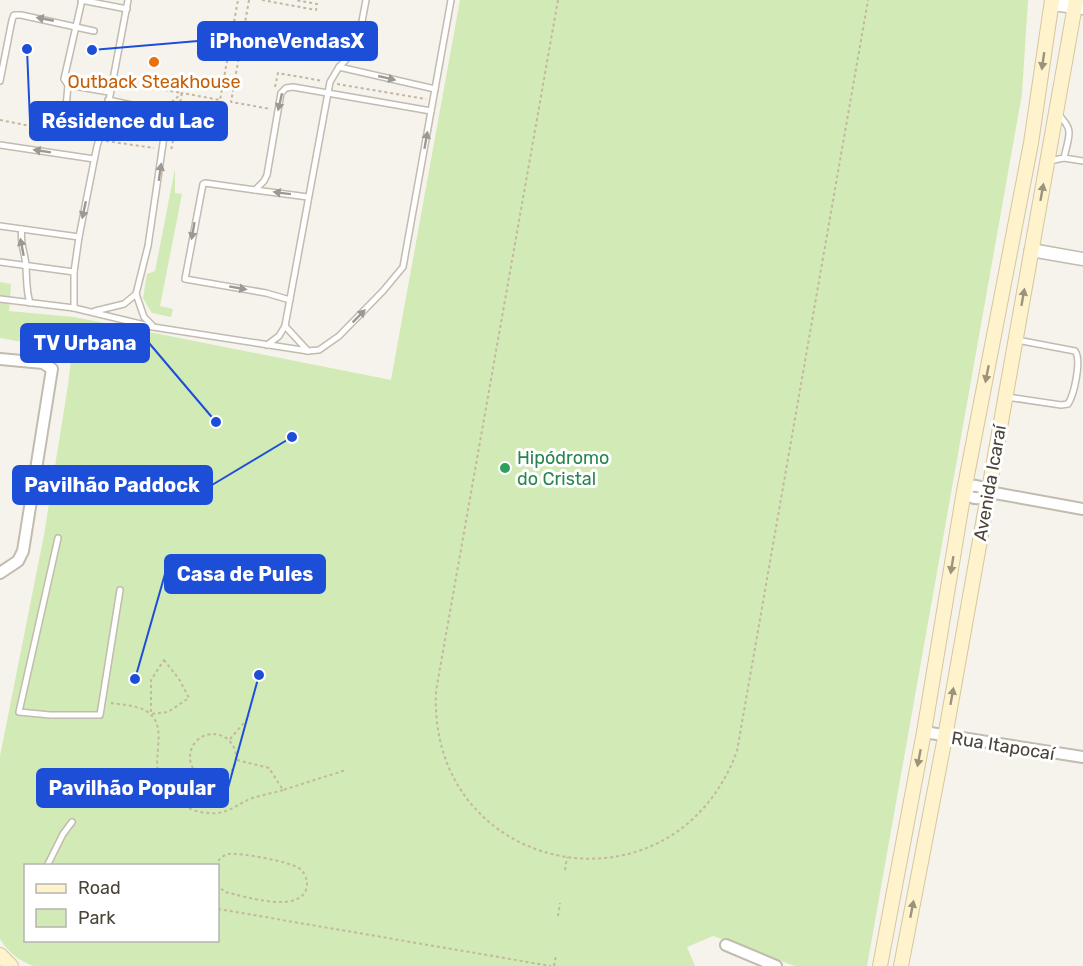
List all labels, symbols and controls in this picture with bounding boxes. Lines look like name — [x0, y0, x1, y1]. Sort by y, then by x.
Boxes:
one-way arrow — [35, 14, 54, 23]
callout: iPhoneVendasX — [198, 22, 377, 60]
text: iPhoneVendasX — [210, 29, 365, 53]
one-way arrow — [1039, 52, 1048, 71]
marker: Outback Steakhouse — [147, 55, 161, 69]
place label: Outback Steakhouse — [67, 71, 241, 93]
one-way arrow — [378, 74, 397, 83]
one-way arrow — [275, 93, 284, 112]
callout: Résidence du Lac — [30, 102, 227, 140]
text: Résidence du Lac — [42, 109, 215, 133]
one-way arrow — [422, 130, 431, 149]
one-way arrow — [32, 147, 51, 156]
one-way arrow — [156, 162, 165, 181]
one-way arrow — [1037, 183, 1046, 202]
one-way arrow — [272, 188, 291, 198]
one-way arrow — [79, 201, 89, 219]
one-way arrow — [188, 221, 197, 240]
one-way arrow — [17, 237, 26, 256]
one-way arrow — [228, 284, 247, 293]
one-way arrow — [1019, 288, 1028, 307]
one-way arrow — [352, 310, 366, 324]
callout: TV Urbana — [21, 324, 149, 362]
text: TV Urbana — [34, 331, 136, 355]
one-way arrow — [982, 364, 991, 383]
street label: Avenida Icaraí — [969, 422, 1011, 543]
place label: Hipódromo do Cristal — [517, 447, 609, 490]
marker: Hipódromo do Cristal — [498, 461, 512, 475]
callout: Pavilhão Paddock — [13, 466, 212, 504]
text: Pavilhão Paddock — [24, 473, 200, 497]
callout: Casa de Pules — [165, 555, 325, 593]
one-way arrow — [947, 556, 956, 575]
text: Casa de Pules — [177, 562, 313, 586]
one-way arrow — [948, 687, 957, 706]
street label: Rua Itapocaí — [950, 727, 1058, 765]
one-way arrow — [914, 748, 923, 767]
callout: Pavilhão Popular — [37, 769, 228, 807]
text: Pavilhão Popular — [48, 776, 216, 800]
legend — [24, 864, 219, 942]
text: Road — [78, 877, 121, 899]
one-way arrow — [908, 899, 917, 918]
text: Park — [78, 907, 116, 929]

